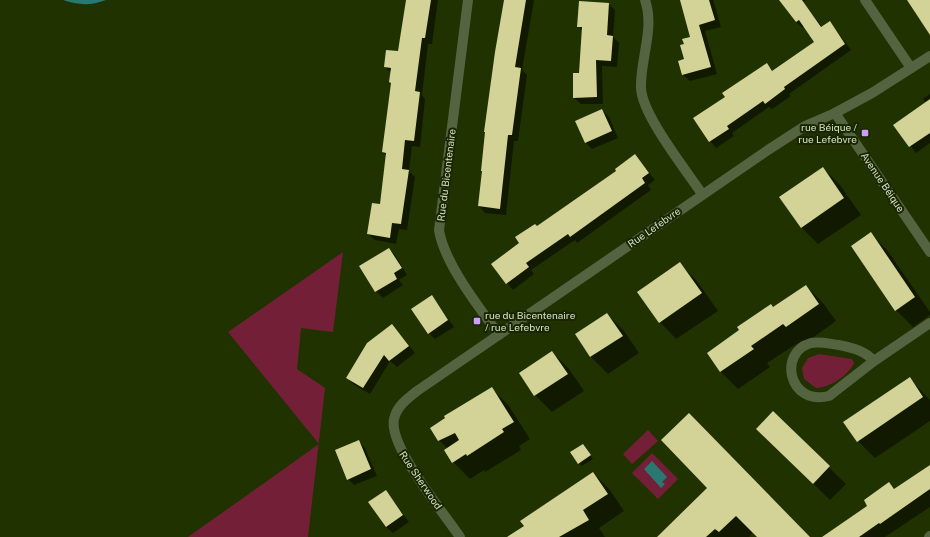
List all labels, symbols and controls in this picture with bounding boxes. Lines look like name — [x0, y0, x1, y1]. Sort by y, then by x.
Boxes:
place label: rue Béique / rue Lefebvre — [798, 121, 857, 145]
street label: Rue du Bicentenaire — [434, 128, 458, 222]
marker: rue Béique / rue Lefebvre — [860, 128, 870, 138]
street label: Avenue Béique — [859, 150, 907, 214]
street label: Rue Lefebvre — [625, 204, 683, 250]
place label: rue du Bicentenaire / rue Lefebvre — [485, 309, 576, 333]
marker: rue du Bicentenaire / rue Lefebvre — [472, 316, 482, 326]
street label: Rue Sherwood — [397, 449, 445, 511]

